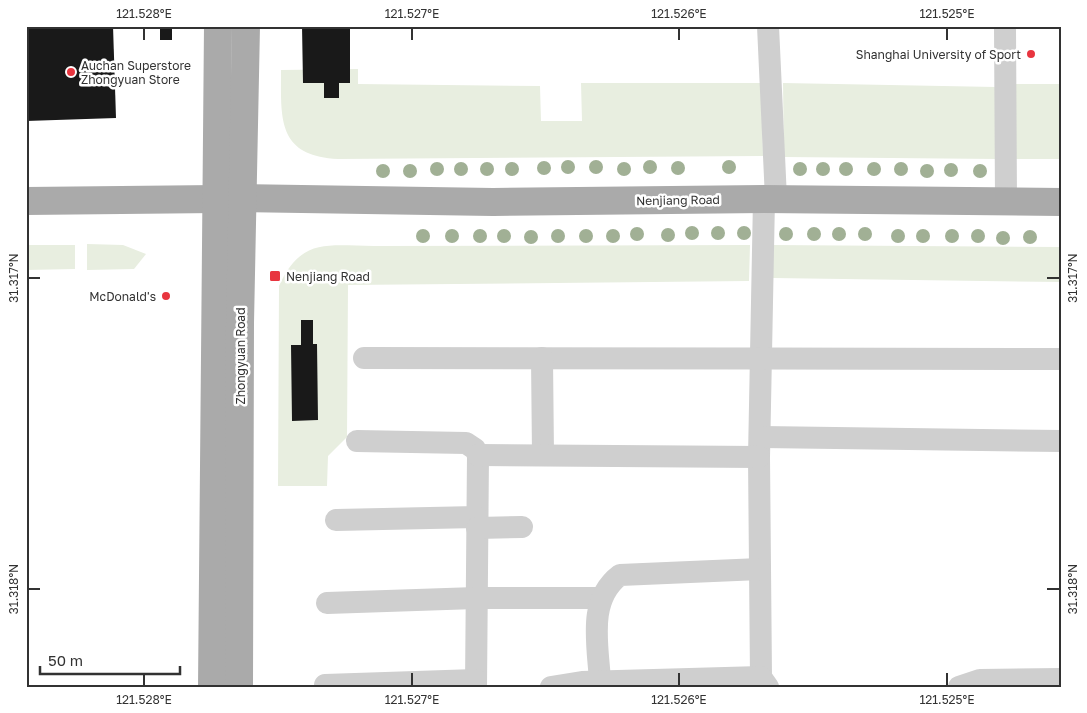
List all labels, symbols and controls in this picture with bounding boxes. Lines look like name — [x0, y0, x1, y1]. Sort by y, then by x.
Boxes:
text: 121.528°E — [116, 6, 172, 21]
text: 121.527°E — [385, 6, 439, 21]
text: 121.526°E — [651, 6, 707, 21]
text: 121.525°E — [919, 6, 975, 21]
place label: Shanghai University of Sport — [856, 47, 1021, 62]
marker: Shanghai University of Sport — [1025, 48, 1037, 60]
place label: Auchan Superstore Zhongyuan Store — [81, 58, 191, 87]
marker: Auchan Superstore Zhongyuan Store — [65, 66, 77, 78]
street label: Nenjiang Road — [636, 192, 720, 208]
text: 31.317°N — [6, 253, 21, 303]
text: 31.317°N — [1065, 253, 1080, 303]
marker: Nenjiang Road — [268, 269, 282, 283]
place label: Nenjiang Road — [286, 269, 370, 284]
place label: McDonald's — [89, 289, 156, 304]
marker: McDonald's — [160, 290, 172, 302]
street label: Zhongyuan Road — [233, 307, 248, 405]
text: 31.318°N — [6, 564, 21, 614]
text: 31.318°N — [1065, 564, 1080, 614]
scale bar — [40, 643, 180, 675]
text: 50 m — [48, 651, 83, 669]
text: 121.528°E — [116, 692, 172, 707]
text: 121.527°E — [385, 692, 439, 707]
text: 121.526°E — [651, 692, 707, 707]
text: 121.525°E — [919, 692, 975, 707]

